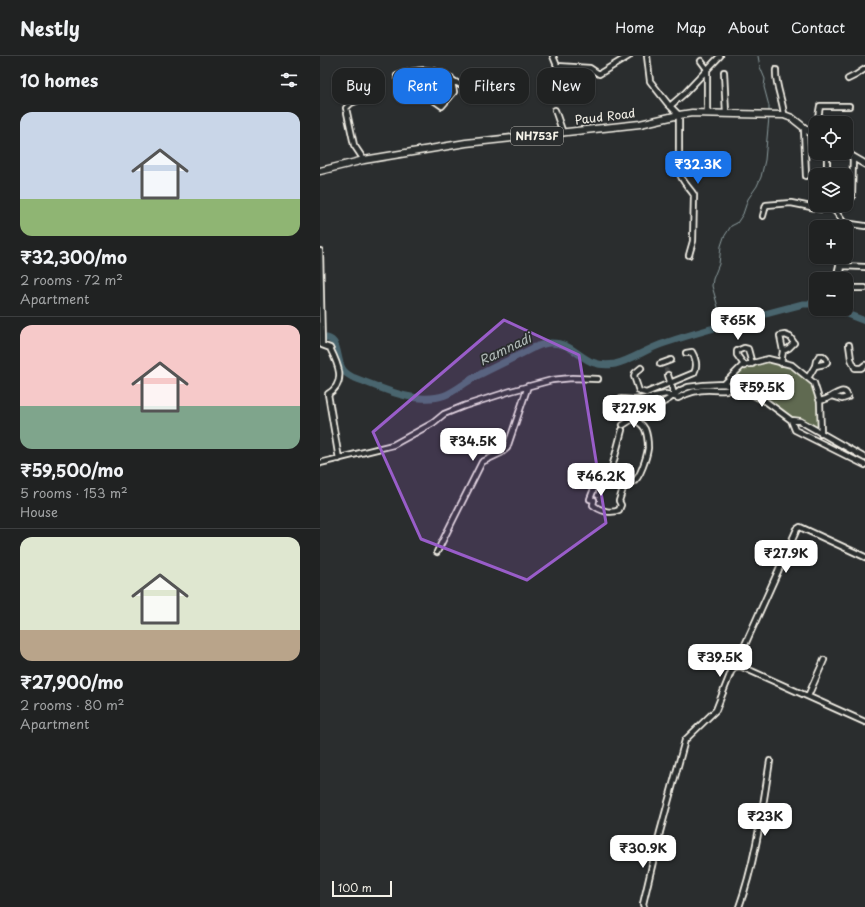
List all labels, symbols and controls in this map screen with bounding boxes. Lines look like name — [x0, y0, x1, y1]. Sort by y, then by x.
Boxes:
text: Nestly — [20, 14, 80, 42]
text: Home — [615, 17, 654, 38]
text: Map — [676, 17, 706, 38]
text: About — [728, 17, 769, 38]
text: Contact — [791, 17, 845, 38]
text: 10 homes — [20, 67, 98, 93]
chip: Buy — [332, 68, 385, 104]
chip: Rent — [393, 68, 452, 104]
chip: Filters — [460, 68, 529, 104]
chip: New — [537, 68, 595, 104]
icon: filters — [278, 69, 300, 91]
street label: Paud Road — [573, 103, 636, 129]
map controls — [809, 116, 853, 316]
button: locate — [809, 116, 853, 160]
road number: NH753F — [511, 127, 563, 145]
icon: home — [124, 138, 196, 210]
pin: ₹32.3K — [665, 151, 731, 185]
text: ₹32.3K — [674, 154, 722, 173]
button: layers — [809, 168, 853, 212]
button: + — [809, 220, 853, 264]
text: ₹32,300/mo — [20, 244, 127, 270]
text: 2 rooms · 72 m² — [20, 270, 123, 289]
button: − — [809, 272, 853, 316]
text: Apartment — [20, 289, 89, 308]
pin: ₹65K — [714, 307, 762, 341]
text: ₹65K — [720, 310, 756, 329]
water label: Ramnadi — [475, 327, 536, 369]
icon: home — [124, 351, 196, 423]
pin: ₹59.5K — [729, 374, 795, 408]
text: ₹59.5K — [739, 377, 785, 396]
pin: ₹27.9K — [601, 395, 667, 429]
text: ₹27.9K — [612, 398, 656, 417]
pin: ₹34.5K — [440, 428, 506, 462]
text: ₹34.5K — [449, 431, 497, 450]
text: ₹59,500/mo — [20, 457, 123, 483]
pin: ₹46.2K — [568, 463, 634, 497]
text: ₹46.2K — [577, 466, 625, 485]
text: 5 rooms · 153 m² — [20, 483, 128, 502]
text: House — [20, 502, 58, 521]
pin: ₹27.9K — [753, 540, 819, 574]
text: ₹27.9K — [764, 543, 808, 562]
icon: home — [124, 563, 196, 635]
pin: ₹39.5K — [687, 644, 753, 678]
text: ₹39.5K — [697, 647, 743, 666]
text: ₹27,900/mo — [20, 669, 123, 695]
text: 2 rooms · 80 m² — [20, 695, 125, 714]
text: Apartment — [20, 714, 89, 733]
pin: ₹23K — [741, 803, 789, 837]
text: ₹23K — [747, 806, 783, 825]
pin: ₹30.9K — [610, 835, 676, 869]
text: ₹30.9K — [619, 838, 667, 857]
scale bar — [332, 879, 392, 898]
text: 100 m — [338, 879, 372, 896]

